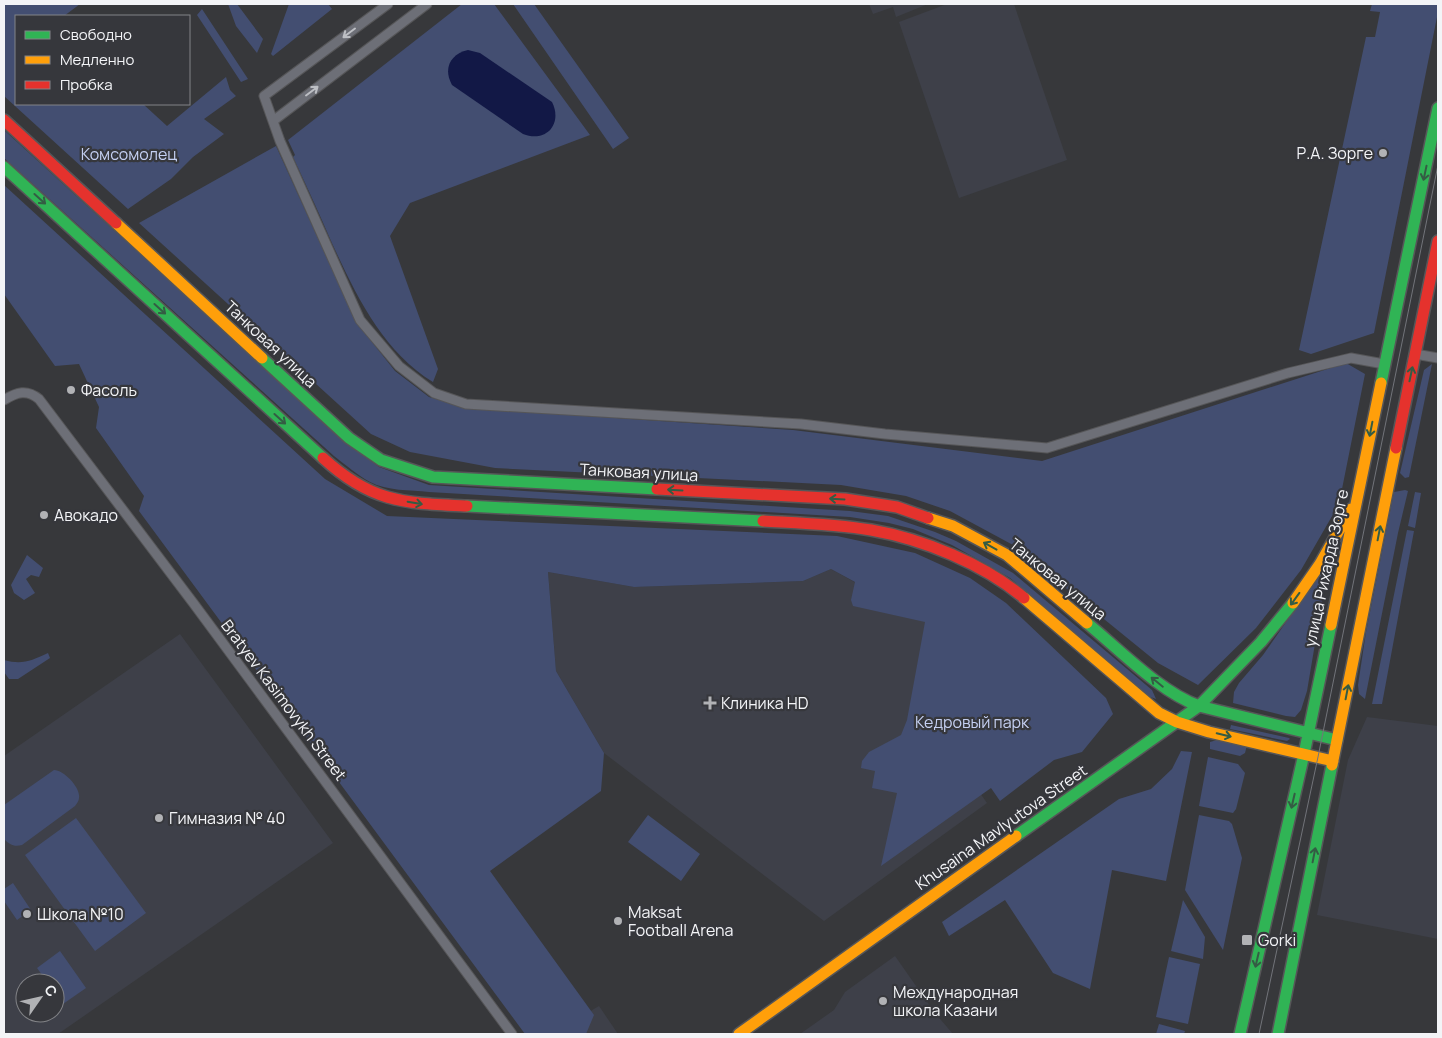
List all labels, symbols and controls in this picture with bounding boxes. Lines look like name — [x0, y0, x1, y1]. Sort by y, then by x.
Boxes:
legend — [15, 15, 190, 105]
text: Свободно — [60, 24, 132, 45]
one-way arrow — [342, 28, 356, 38]
text: Медленно — [60, 49, 134, 70]
text: Пробка — [60, 74, 113, 95]
one-way arrow — [305, 86, 319, 96]
place label: Р.А. Зорге — [1297, 142, 1373, 164]
park label: Комсомолец — [81, 143, 177, 165]
marker: Р.А. Зорге — [1377, 147, 1389, 159]
one-way arrow — [1420, 164, 1429, 180]
one-way arrow — [33, 194, 46, 205]
street label: Танковая улица — [220, 295, 322, 393]
one-way arrow — [153, 303, 166, 315]
one-way arrow — [1407, 366, 1417, 382]
place label: Фасоль — [81, 379, 137, 401]
marker: Фасоль — [65, 384, 77, 396]
one-way arrow — [273, 413, 286, 424]
one-way arrow — [1366, 421, 1375, 437]
street label: Танковая улица — [579, 458, 699, 486]
one-way arrow — [667, 486, 683, 495]
street label: улица Рихарда Зорге — [1299, 487, 1353, 649]
one-way arrow — [829, 494, 845, 503]
one-way arrow — [406, 498, 422, 508]
place label: Авокадо — [54, 504, 118, 526]
marker: Авокадо — [38, 509, 50, 521]
one-way arrow — [1375, 525, 1384, 541]
street label: Танковая улица — [1005, 533, 1111, 625]
one-way arrow — [983, 541, 998, 551]
one-way arrow — [1290, 592, 1301, 605]
street label: Bratyev Kasimovykh Street — [216, 615, 352, 785]
one-way arrow — [1151, 676, 1164, 687]
one-way arrow — [1342, 685, 1352, 701]
place label: Клиника HD — [721, 692, 809, 714]
marker: Клиника HD — [703, 696, 717, 710]
park label: Кедровый парк — [915, 711, 1030, 733]
one-way arrow — [1215, 731, 1231, 740]
street label: Khusaina Mavlyutova Street — [911, 759, 1091, 895]
one-way arrow — [1288, 793, 1297, 809]
place label: Гимназия № 40 — [169, 807, 285, 829]
marker: Гимназия № 40 — [153, 812, 165, 824]
one-way arrow — [1310, 848, 1319, 864]
place label: Maksat Football Arena — [628, 901, 733, 941]
place label: Школа №10 — [37, 903, 124, 925]
marker: Школа №10 — [21, 908, 33, 920]
marker: Maksat Football Arena — [612, 915, 624, 927]
place label: Gorki — [1258, 929, 1296, 951]
marker: Gorki — [1240, 933, 1254, 947]
one-way arrow — [1252, 951, 1261, 967]
north arrow — [15, 973, 65, 1023]
text: С — [40, 981, 62, 1000]
place label: Международная школа Казани — [893, 981, 1018, 1021]
marker: Международная школа Казани — [877, 995, 889, 1007]

